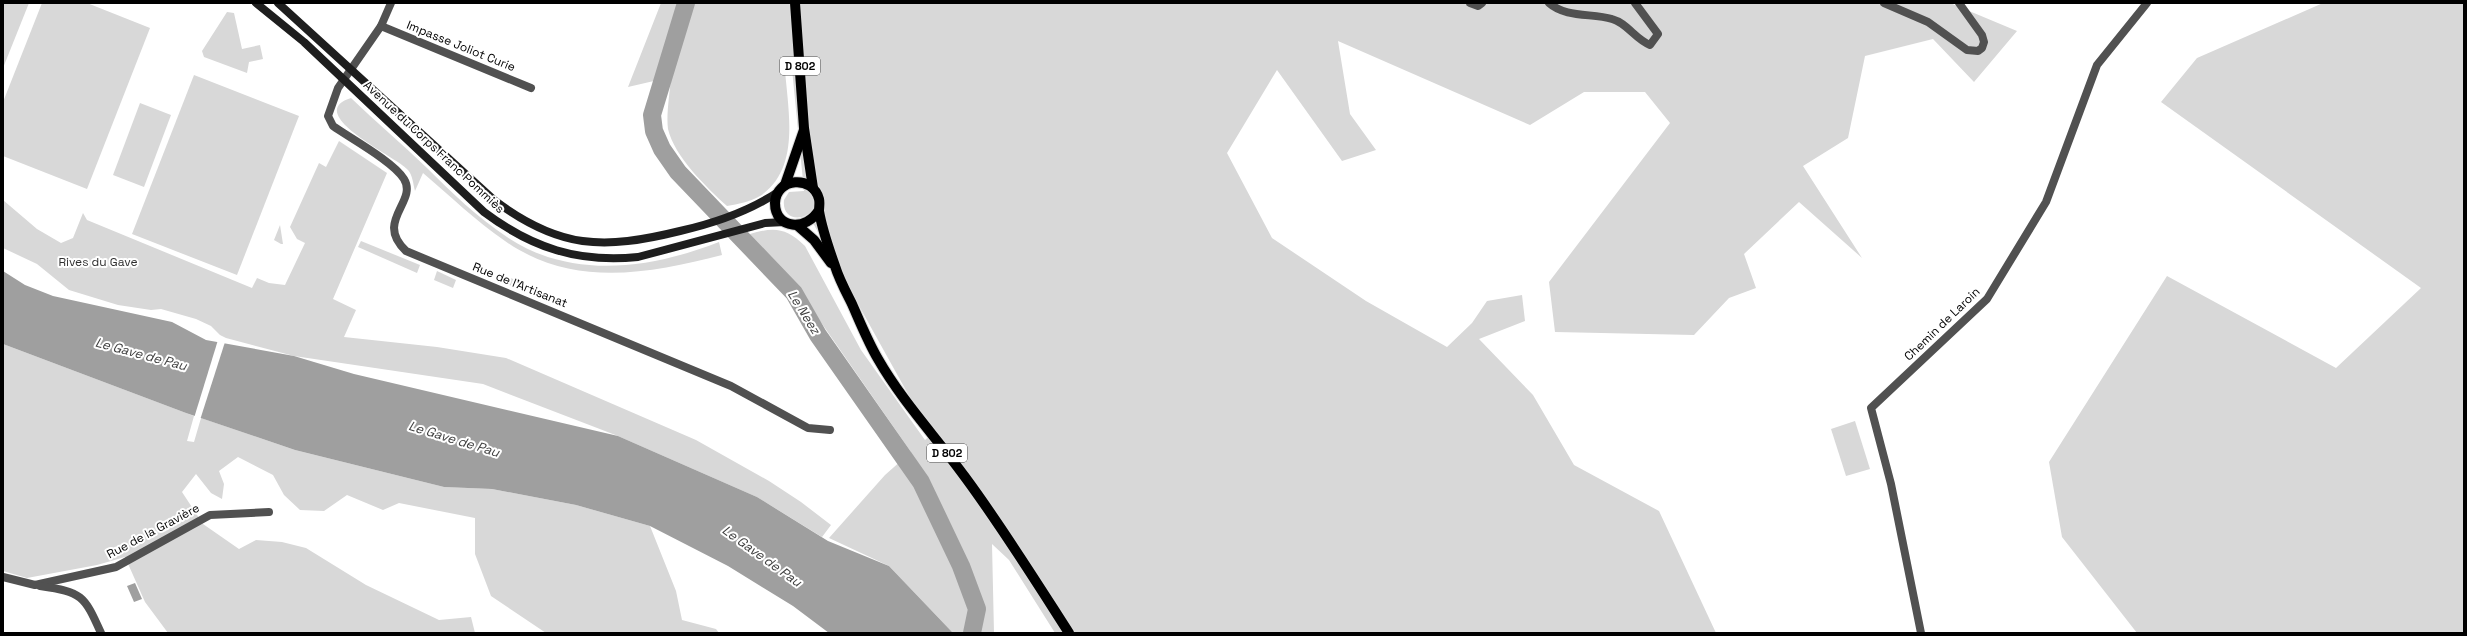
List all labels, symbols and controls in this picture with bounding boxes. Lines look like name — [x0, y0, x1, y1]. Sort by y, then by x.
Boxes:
street label: Impasse Joliot Curie — [404, 17, 518, 75]
road number: D 802 — [780, 57, 820, 75]
street label: Avenue du Corps Franc Pommiès — [360, 77, 508, 217]
park label: Rives du Gave — [58, 254, 138, 270]
street label: Rue de l'Artisanat — [470, 259, 570, 311]
street label: Chemin de Laroin — [1901, 284, 1983, 364]
water label: Le Neez — [784, 287, 825, 338]
water label: Le Gave de Pau — [93, 334, 190, 375]
water label: Le Gave de Pau — [407, 417, 502, 461]
road number: D 802 — [927, 444, 967, 462]
street label: Rue de la Gravière — [104, 500, 202, 562]
water label: Le Gave de Pau — [719, 522, 806, 591]

